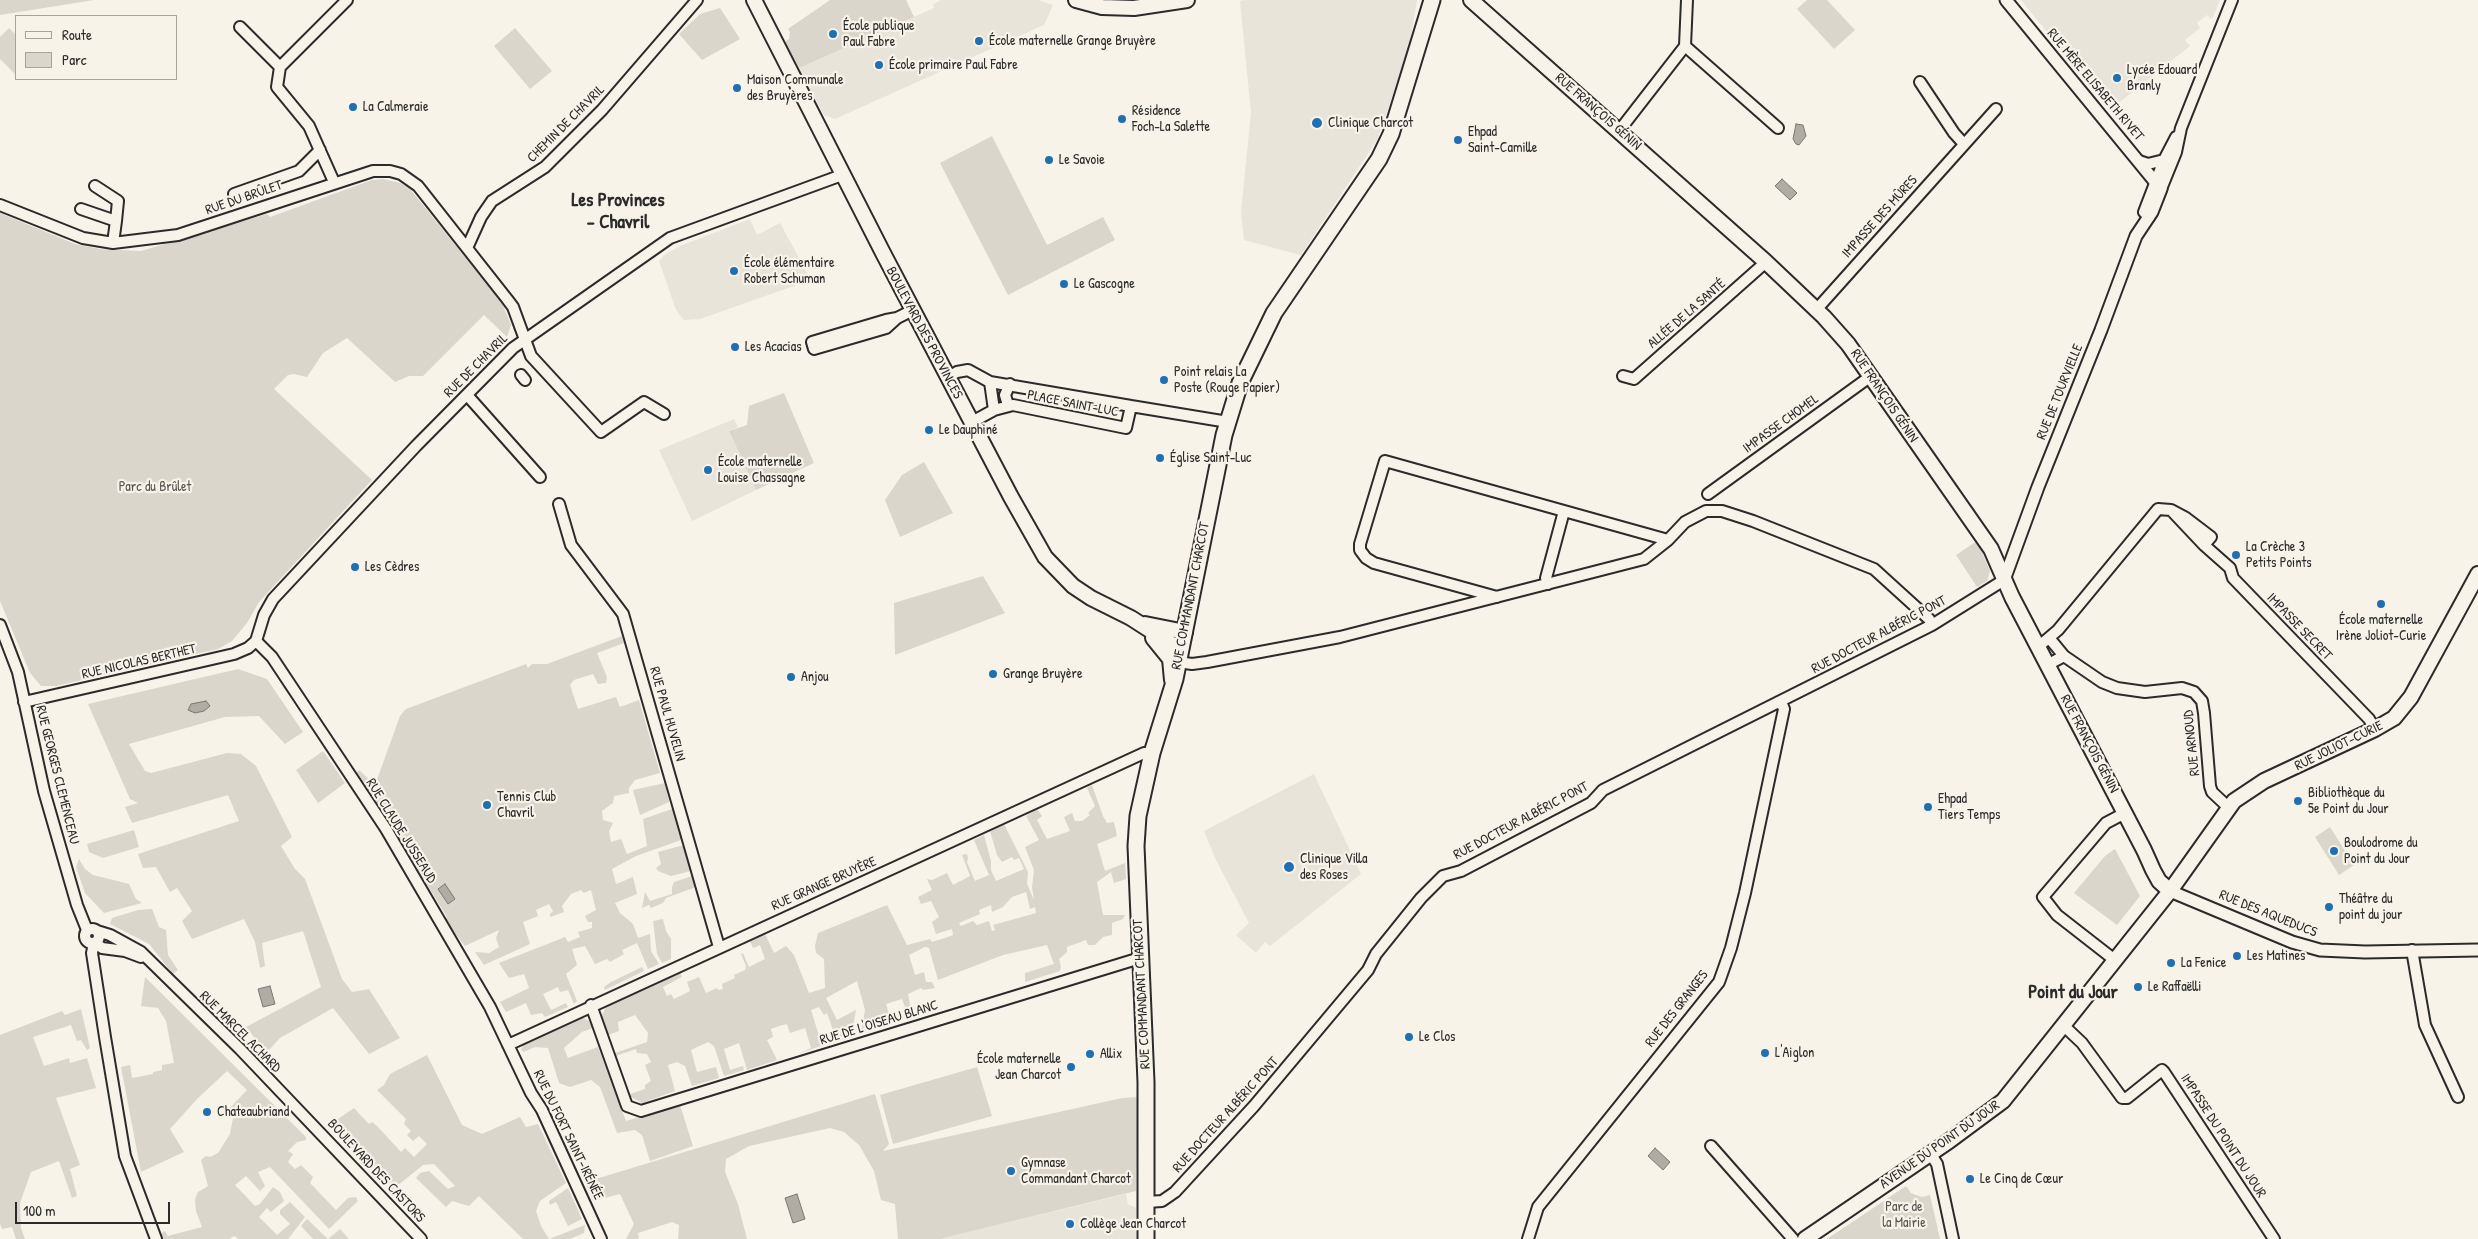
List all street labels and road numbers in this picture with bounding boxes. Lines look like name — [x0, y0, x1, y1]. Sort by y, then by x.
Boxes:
street label: RUE MÈRE ELISABETH RIVET — [2043, 25, 2147, 145]
street label: RUE FRANÇOIS GÉNIN — [1551, 70, 1645, 154]
street label: CHEMIN DE CHAVRIL — [524, 82, 608, 166]
street label: IMPASSE DES MÛRES — [1839, 172, 1921, 262]
street label: RUE DU BRÛLET — [203, 177, 285, 219]
street label: BOULEVARD DES PROVINCES — [882, 264, 966, 402]
street label: ALLÉE DE LA SANTÉ — [1645, 276, 1729, 352]
street label: RUE DE CHAVRIL — [441, 331, 511, 401]
street label: RUE DE TOURVIELLE — [2033, 342, 2087, 442]
street label: RUE FRANÇOIS GÉNIN — [1847, 346, 1921, 446]
street label: PLACE SAINT-LUC — [1026, 387, 1120, 421]
street label: IMPASSE CHOMEL — [1740, 391, 1822, 457]
street label: RUE COMMANDANT CHARCOT — [1168, 521, 1214, 671]
street label: IMPASSE SECRET — [2263, 590, 2335, 664]
street label: RUE DOCTEUR ALBÉRIC PONT — [1809, 592, 1949, 678]
street label: RUE NICOLAS BERTHET — [80, 641, 198, 683]
street label: RUE PAUL HUVELIN — [646, 665, 688, 763]
street label: RUE FRANÇOIS GÉNIN — [2056, 692, 2122, 796]
street label: RUE GEORGES CLEMENCEAU — [32, 704, 82, 846]
street label: RUE ARNOUD — [2180, 709, 2204, 777]
street label: RUE JOLIOT-CURIE — [2292, 717, 2386, 775]
street label: RUE CLAUDE JUSSEAUD — [362, 776, 440, 886]
street label: RUE DOCTEUR ALBÉRIC PONT — [1451, 778, 1591, 864]
street label: RUE GRANGE BRUYÈRE — [769, 853, 879, 915]
street label: RUE DES AQUEDUCS — [2217, 887, 2319, 941]
street label: RUE COMMANDANT CHARCOT — [1130, 919, 1154, 1069]
street label: RUE DES GRANGES — [1642, 967, 1712, 1051]
street label: RUE MARCEL ACHARD — [196, 988, 284, 1076]
street label: RUE DE L'OISEAU BLANC — [818, 997, 940, 1049]
street label: RUE DOCTEUR ALBÉRIC PONT — [1170, 1054, 1282, 1176]
street label: RUE DU FORT SAINT-IRÉNÉE — [529, 1067, 607, 1203]
street label: IMPASSE DU POINT DU JOUR — [2177, 1071, 2269, 1201]
street label: AVENUE DU POINT DU JOUR — [1877, 1097, 2003, 1193]
street label: BOULEVARD DES CASTORS — [324, 1116, 428, 1226]

